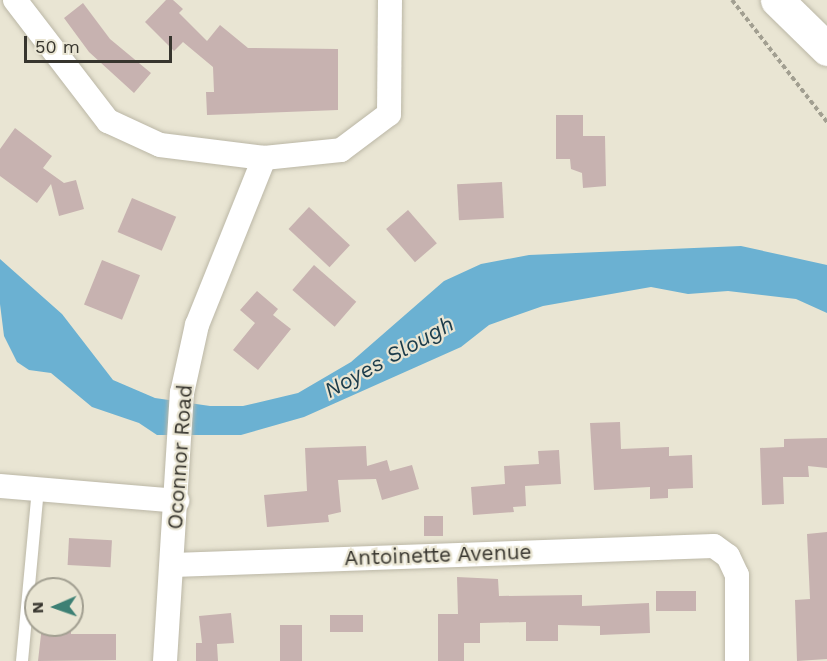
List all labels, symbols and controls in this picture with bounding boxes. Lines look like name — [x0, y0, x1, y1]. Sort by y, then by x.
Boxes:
scale bar — [27, 24, 176, 62]
text: 50 m — [35, 36, 80, 57]
water label: Noyes Slough — [320, 310, 458, 404]
street label: Oconnor Road — [162, 383, 198, 531]
street label: Antoinette Avenue — [343, 539, 533, 571]
north arrow — [24, 577, 84, 637]
text: N — [28, 601, 47, 614]

